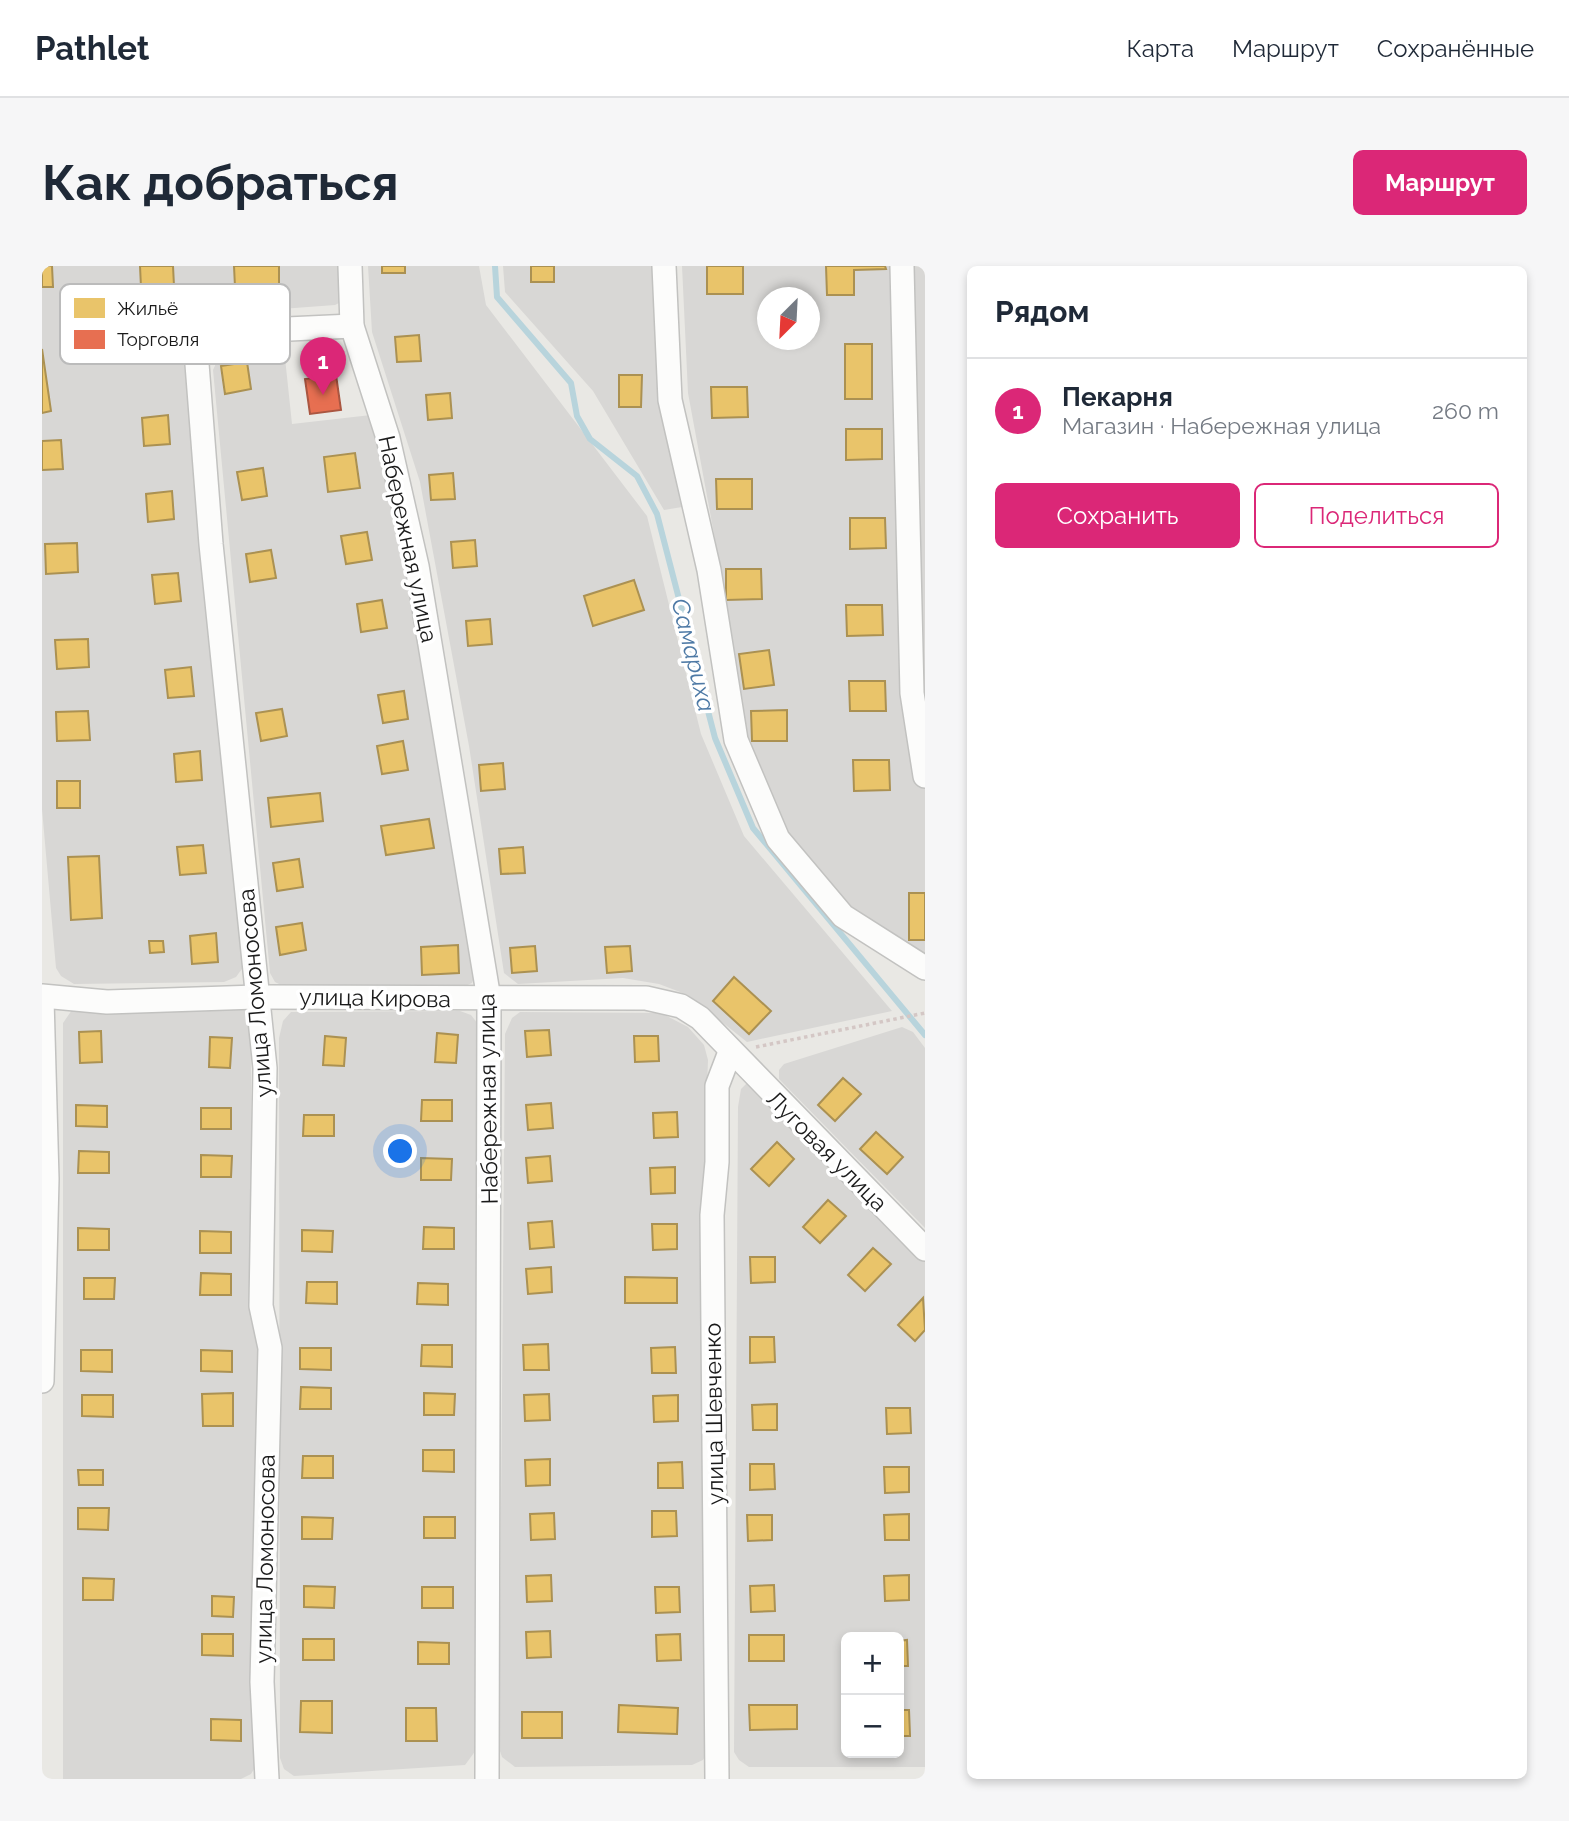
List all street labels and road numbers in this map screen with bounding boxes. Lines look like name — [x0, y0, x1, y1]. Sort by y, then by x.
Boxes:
street label: Набережная улица — [373, 433, 444, 645]
street label: улица Ломоносова — [232, 888, 277, 1098]
street label: улица Кирова — [299, 983, 451, 1012]
street label: Набережная улица — [472, 993, 503, 1205]
street label: Луговая улица — [762, 1085, 893, 1216]
street label: улица Шевченко — [698, 1323, 729, 1505]
street label: улица Ломоносова — [249, 1454, 280, 1664]

